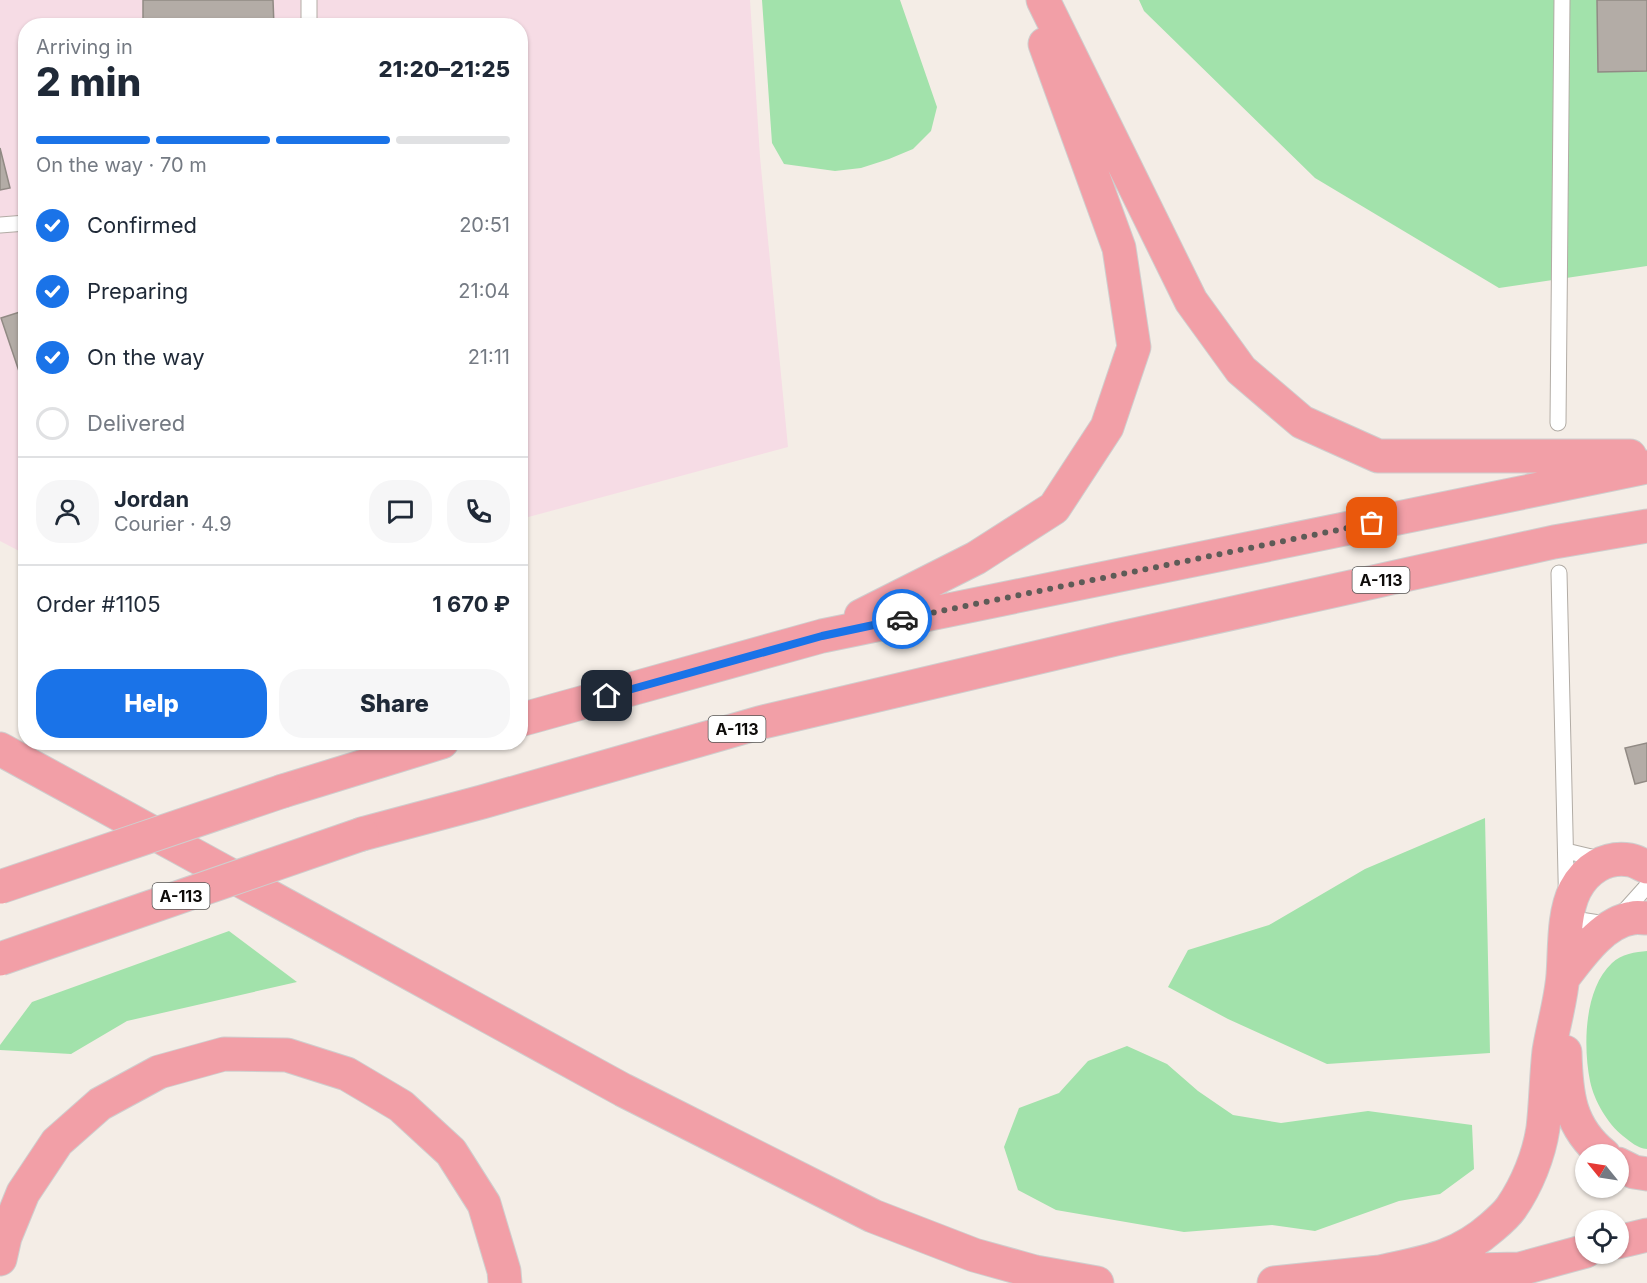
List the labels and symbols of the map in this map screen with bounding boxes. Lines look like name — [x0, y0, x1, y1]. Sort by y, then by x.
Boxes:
pin — [1346, 497, 1397, 548]
road number: А-113 — [1352, 567, 1410, 593]
courier — [872, 589, 932, 649]
pin — [581, 670, 632, 721]
road number: А-113 — [708, 716, 766, 742]
road number: А-113 — [152, 883, 210, 909]
north arrow — [1575, 1144, 1629, 1198]

